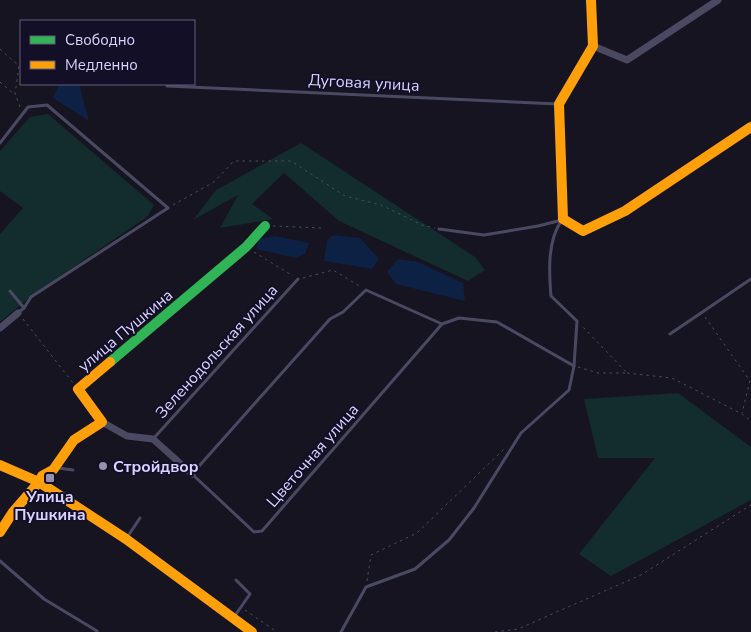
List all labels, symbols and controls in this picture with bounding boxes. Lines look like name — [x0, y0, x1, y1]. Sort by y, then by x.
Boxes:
legend — [20, 20, 195, 85]
text: Свободно — [65, 30, 135, 50]
text: Медленно — [65, 55, 138, 75]
street label: Дуговая улица — [308, 69, 420, 97]
street label: Зеленодольская улица — [151, 280, 283, 423]
street label: улица Пушкина — [73, 284, 178, 377]
street label: Цветочная улица — [262, 399, 364, 512]
place label: Стройдвор — [113, 456, 199, 478]
marker: Стройдвор — [97, 460, 109, 472]
marker: Улица Пушкина — [44, 472, 56, 484]
place label: Улица Пушкина — [14, 486, 86, 526]

